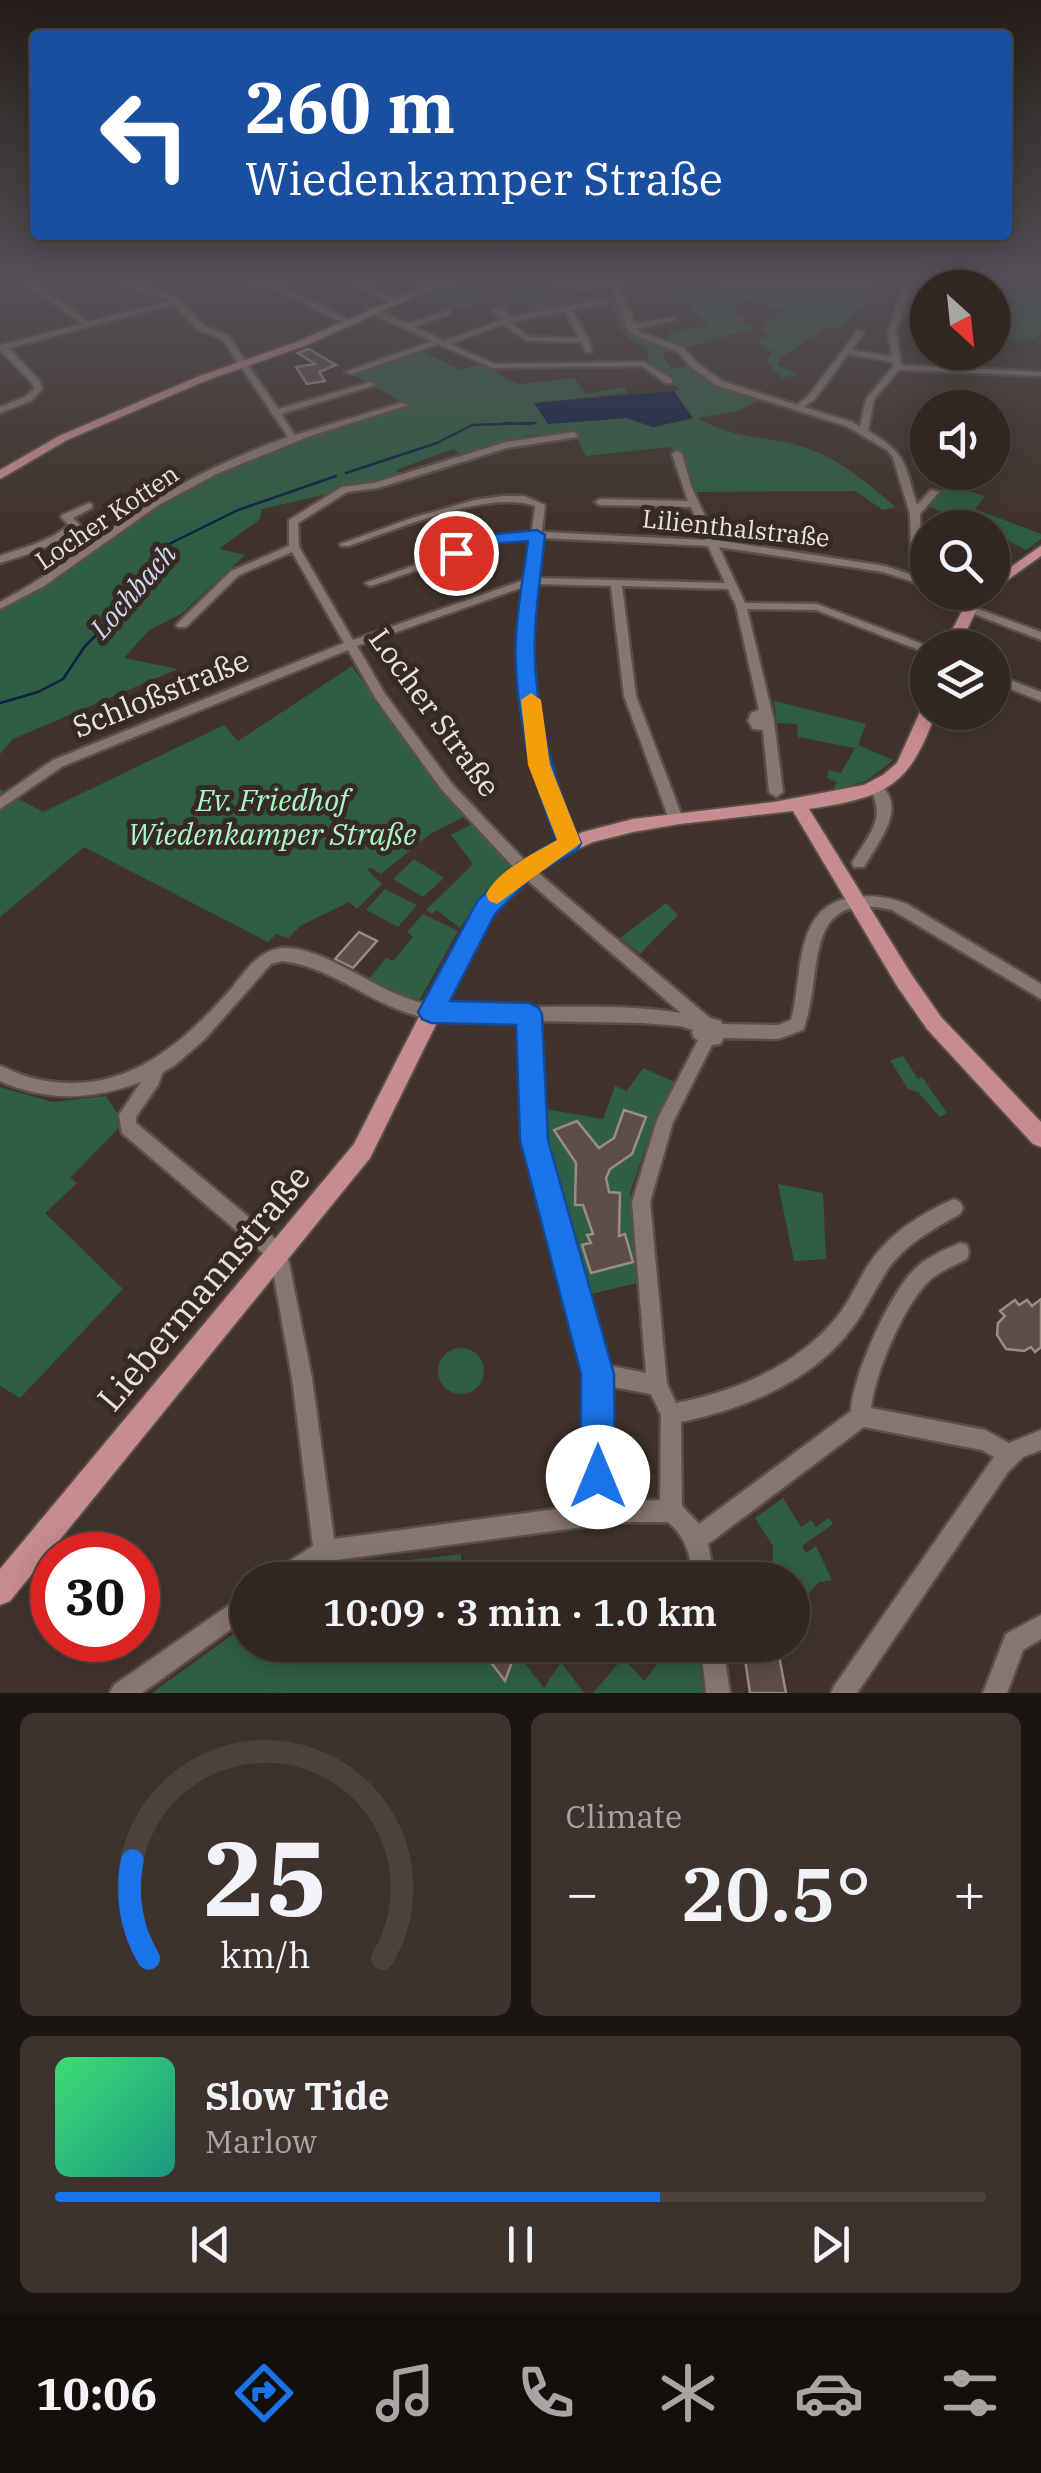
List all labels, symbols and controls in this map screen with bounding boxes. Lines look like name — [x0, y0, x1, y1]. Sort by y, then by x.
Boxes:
text: 260 m — [245, 61, 455, 152]
icon: left — [80, 70, 210, 200]
text: Wiedenkamper Straße — [245, 149, 723, 207]
north arrow — [910, 270, 1010, 370]
map controls — [910, 270, 1010, 730]
button: sound — [910, 390, 1010, 490]
street label: Locher Kotten — [29, 457, 185, 577]
street label: Lilienthalstraße — [641, 501, 831, 554]
button: search — [910, 510, 1010, 610]
pin — [414, 511, 499, 596]
icon: arrive — [429, 526, 484, 581]
water label: Lochbach — [81, 535, 184, 646]
street label: Locher Straße — [361, 620, 509, 804]
button: layers — [910, 630, 1010, 730]
street label: Schloßstraße — [66, 640, 254, 746]
park label: Ev. Friedhof Wiedenkamper Straße — [128, 780, 416, 853]
street label: Liebermannstraße — [87, 1154, 320, 1420]
position arrow — [546, 1425, 650, 1529]
speed limit sign: 30 — [30, 1532, 160, 1662]
text: 10:09 · 3 min · 1.0 km — [323, 1587, 717, 1636]
text: Climate — [566, 1795, 682, 1837]
text: 25 — [203, 1809, 328, 1945]
text: 20.5° — [680, 1844, 871, 1942]
text: − — [566, 1857, 599, 1928]
text: + — [953, 1857, 986, 1928]
text: km/h — [220, 1931, 310, 1978]
text: Slow Tide — [205, 2071, 390, 2120]
text: Marlow — [205, 2120, 317, 2162]
icon: previous — [183, 2217, 238, 2272]
icon: pause — [493, 2217, 548, 2272]
icon: next — [803, 2217, 858, 2272]
icon: directions — [229, 2358, 299, 2428]
icon: music — [370, 2358, 440, 2428]
icon: phone — [511, 2358, 581, 2428]
icon: climate — [653, 2358, 723, 2428]
icon: car — [794, 2358, 864, 2428]
icon: filters — [935, 2358, 1005, 2428]
text: 10:06 — [36, 2364, 157, 2422]

